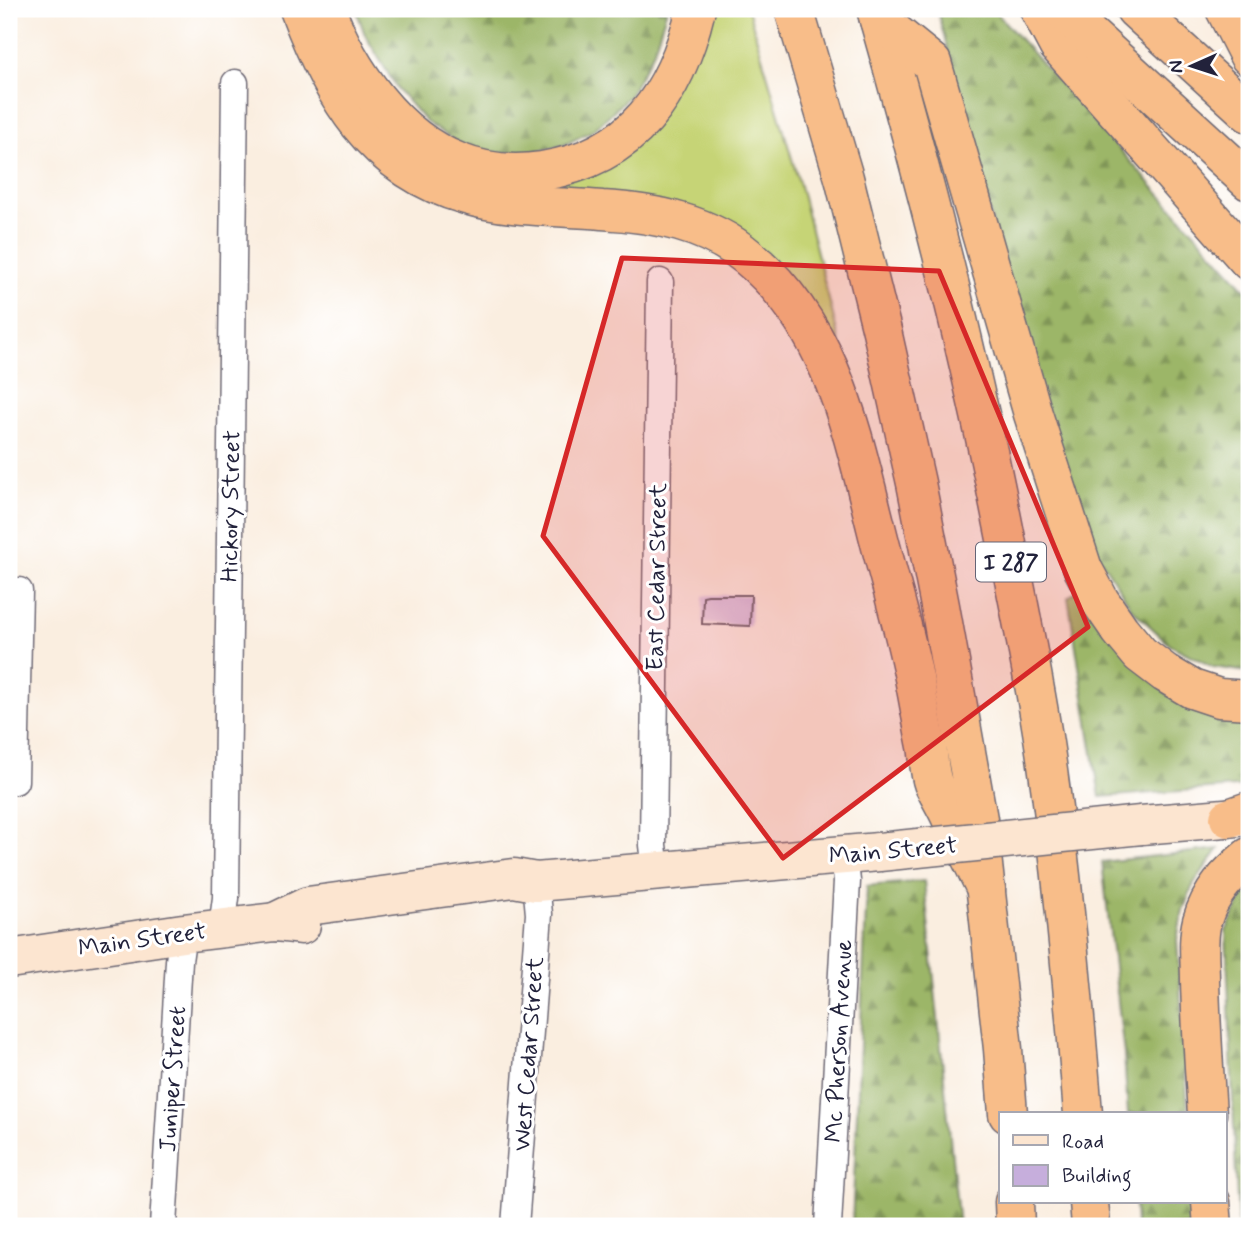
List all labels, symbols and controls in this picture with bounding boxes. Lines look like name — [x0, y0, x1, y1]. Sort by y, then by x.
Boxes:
north arrow — [1156, 32, 1226, 102]
text: N — [1164, 60, 1189, 74]
street label: Hickory Street — [215, 430, 248, 582]
street label: East Cedar Street — [640, 483, 675, 671]
road number: I 287 — [976, 542, 1046, 582]
street label: Main Street — [828, 830, 959, 873]
street label: Main Street — [76, 916, 208, 965]
street label: Mc Pherson Avenue — [819, 939, 860, 1143]
street label: West Cedar Street — [507, 956, 552, 1152]
street label: Juniper Street — [153, 1005, 194, 1153]
legend — [999, 1112, 1226, 1204]
text: Road — [1062, 1128, 1104, 1156]
text: Building — [1062, 1162, 1132, 1192]

